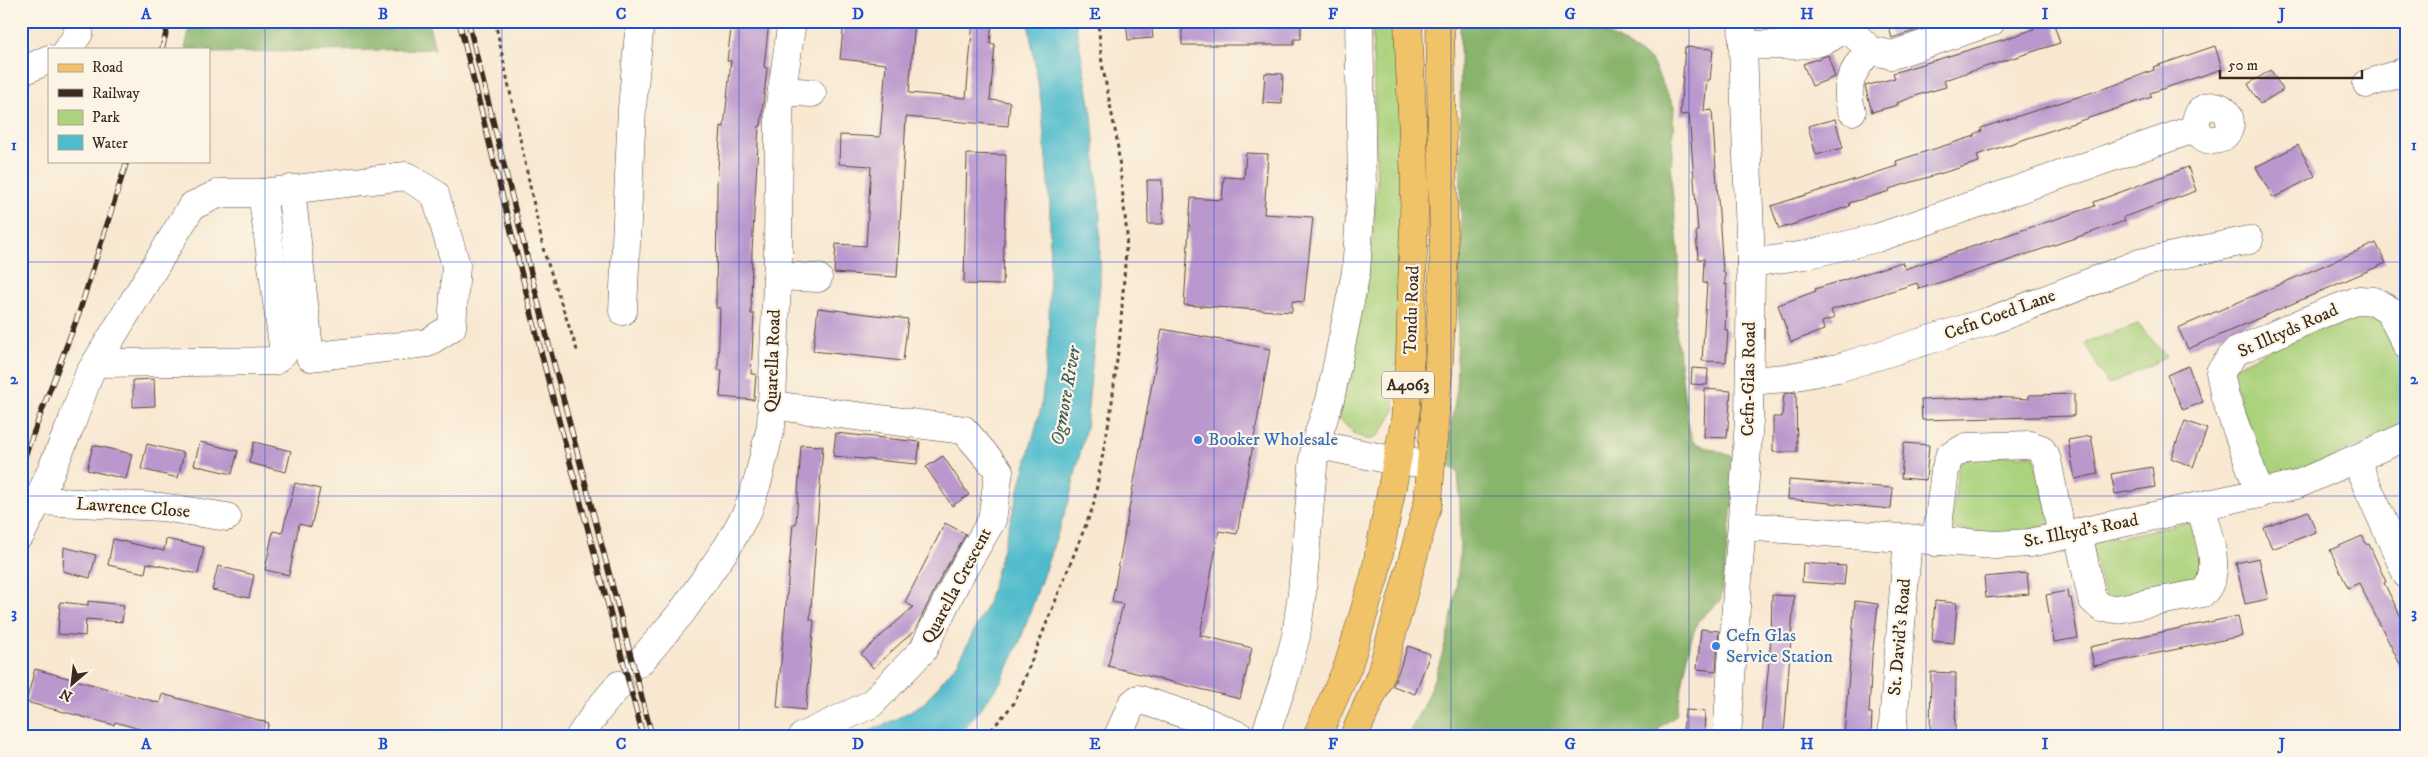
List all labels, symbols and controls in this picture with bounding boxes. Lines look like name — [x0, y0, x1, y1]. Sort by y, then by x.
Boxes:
text: A — [140, 4, 152, 24]
text: B — [378, 4, 388, 24]
text: C — [616, 4, 626, 24]
text: D — [852, 4, 864, 24]
text: E — [1089, 4, 1101, 24]
text: F — [1328, 4, 1338, 24]
text: G — [1564, 4, 1576, 24]
text: H — [1800, 4, 1814, 24]
text: I — [2042, 4, 2049, 24]
text: J — [2277, 4, 2286, 24]
legend — [48, 48, 210, 162]
scale bar — [2220, 48, 2363, 80]
text: 50 m — [2228, 56, 2258, 75]
text: Road — [92, 58, 124, 77]
text: Railway — [92, 84, 140, 103]
text: Park — [92, 108, 121, 127]
text: Water — [91, 134, 128, 153]
text: 1 — [11, 135, 17, 155]
text: 1 — [2411, 135, 2417, 155]
street label: Tondu Road — [1399, 265, 1425, 355]
street label: Cefn Coed Lane — [1941, 285, 2059, 345]
street label: St Illtyds Road — [2234, 299, 2342, 363]
street label: Quarella Road — [760, 309, 786, 413]
street label: Cefn-Glas Road — [1737, 321, 1761, 437]
water label: Ogmore River — [1046, 342, 1086, 447]
text: 2 — [10, 369, 19, 389]
text: 2 — [2410, 369, 2419, 389]
road number: A4063 — [1382, 372, 1434, 398]
place label: Booker Wholesale — [1208, 429, 1338, 451]
marker: Booker Wholesale — [1192, 434, 1204, 446]
street label: Lawrence Close — [75, 493, 191, 523]
street label: St. Illtyd's Road — [2022, 509, 2140, 553]
street label: Quarella Crescent — [917, 524, 997, 648]
street label: St. David's Road — [1884, 578, 1916, 696]
text: 3 — [11, 603, 17, 623]
text: 3 — [2411, 603, 2417, 623]
place label: Cefn Glas Service Station — [1726, 625, 1833, 668]
marker: Cefn Glas Service Station — [1710, 640, 1722, 652]
north arrow — [48, 660, 98, 710]
text: N — [57, 684, 76, 705]
text: A — [140, 734, 152, 754]
text: B — [378, 734, 388, 754]
text: C — [616, 734, 626, 754]
text: D — [852, 734, 864, 754]
text: E — [1089, 734, 1101, 754]
text: F — [1328, 734, 1338, 754]
text: G — [1564, 734, 1576, 754]
text: H — [1800, 734, 1814, 754]
text: I — [2042, 734, 2049, 754]
text: J — [2277, 734, 2286, 754]

